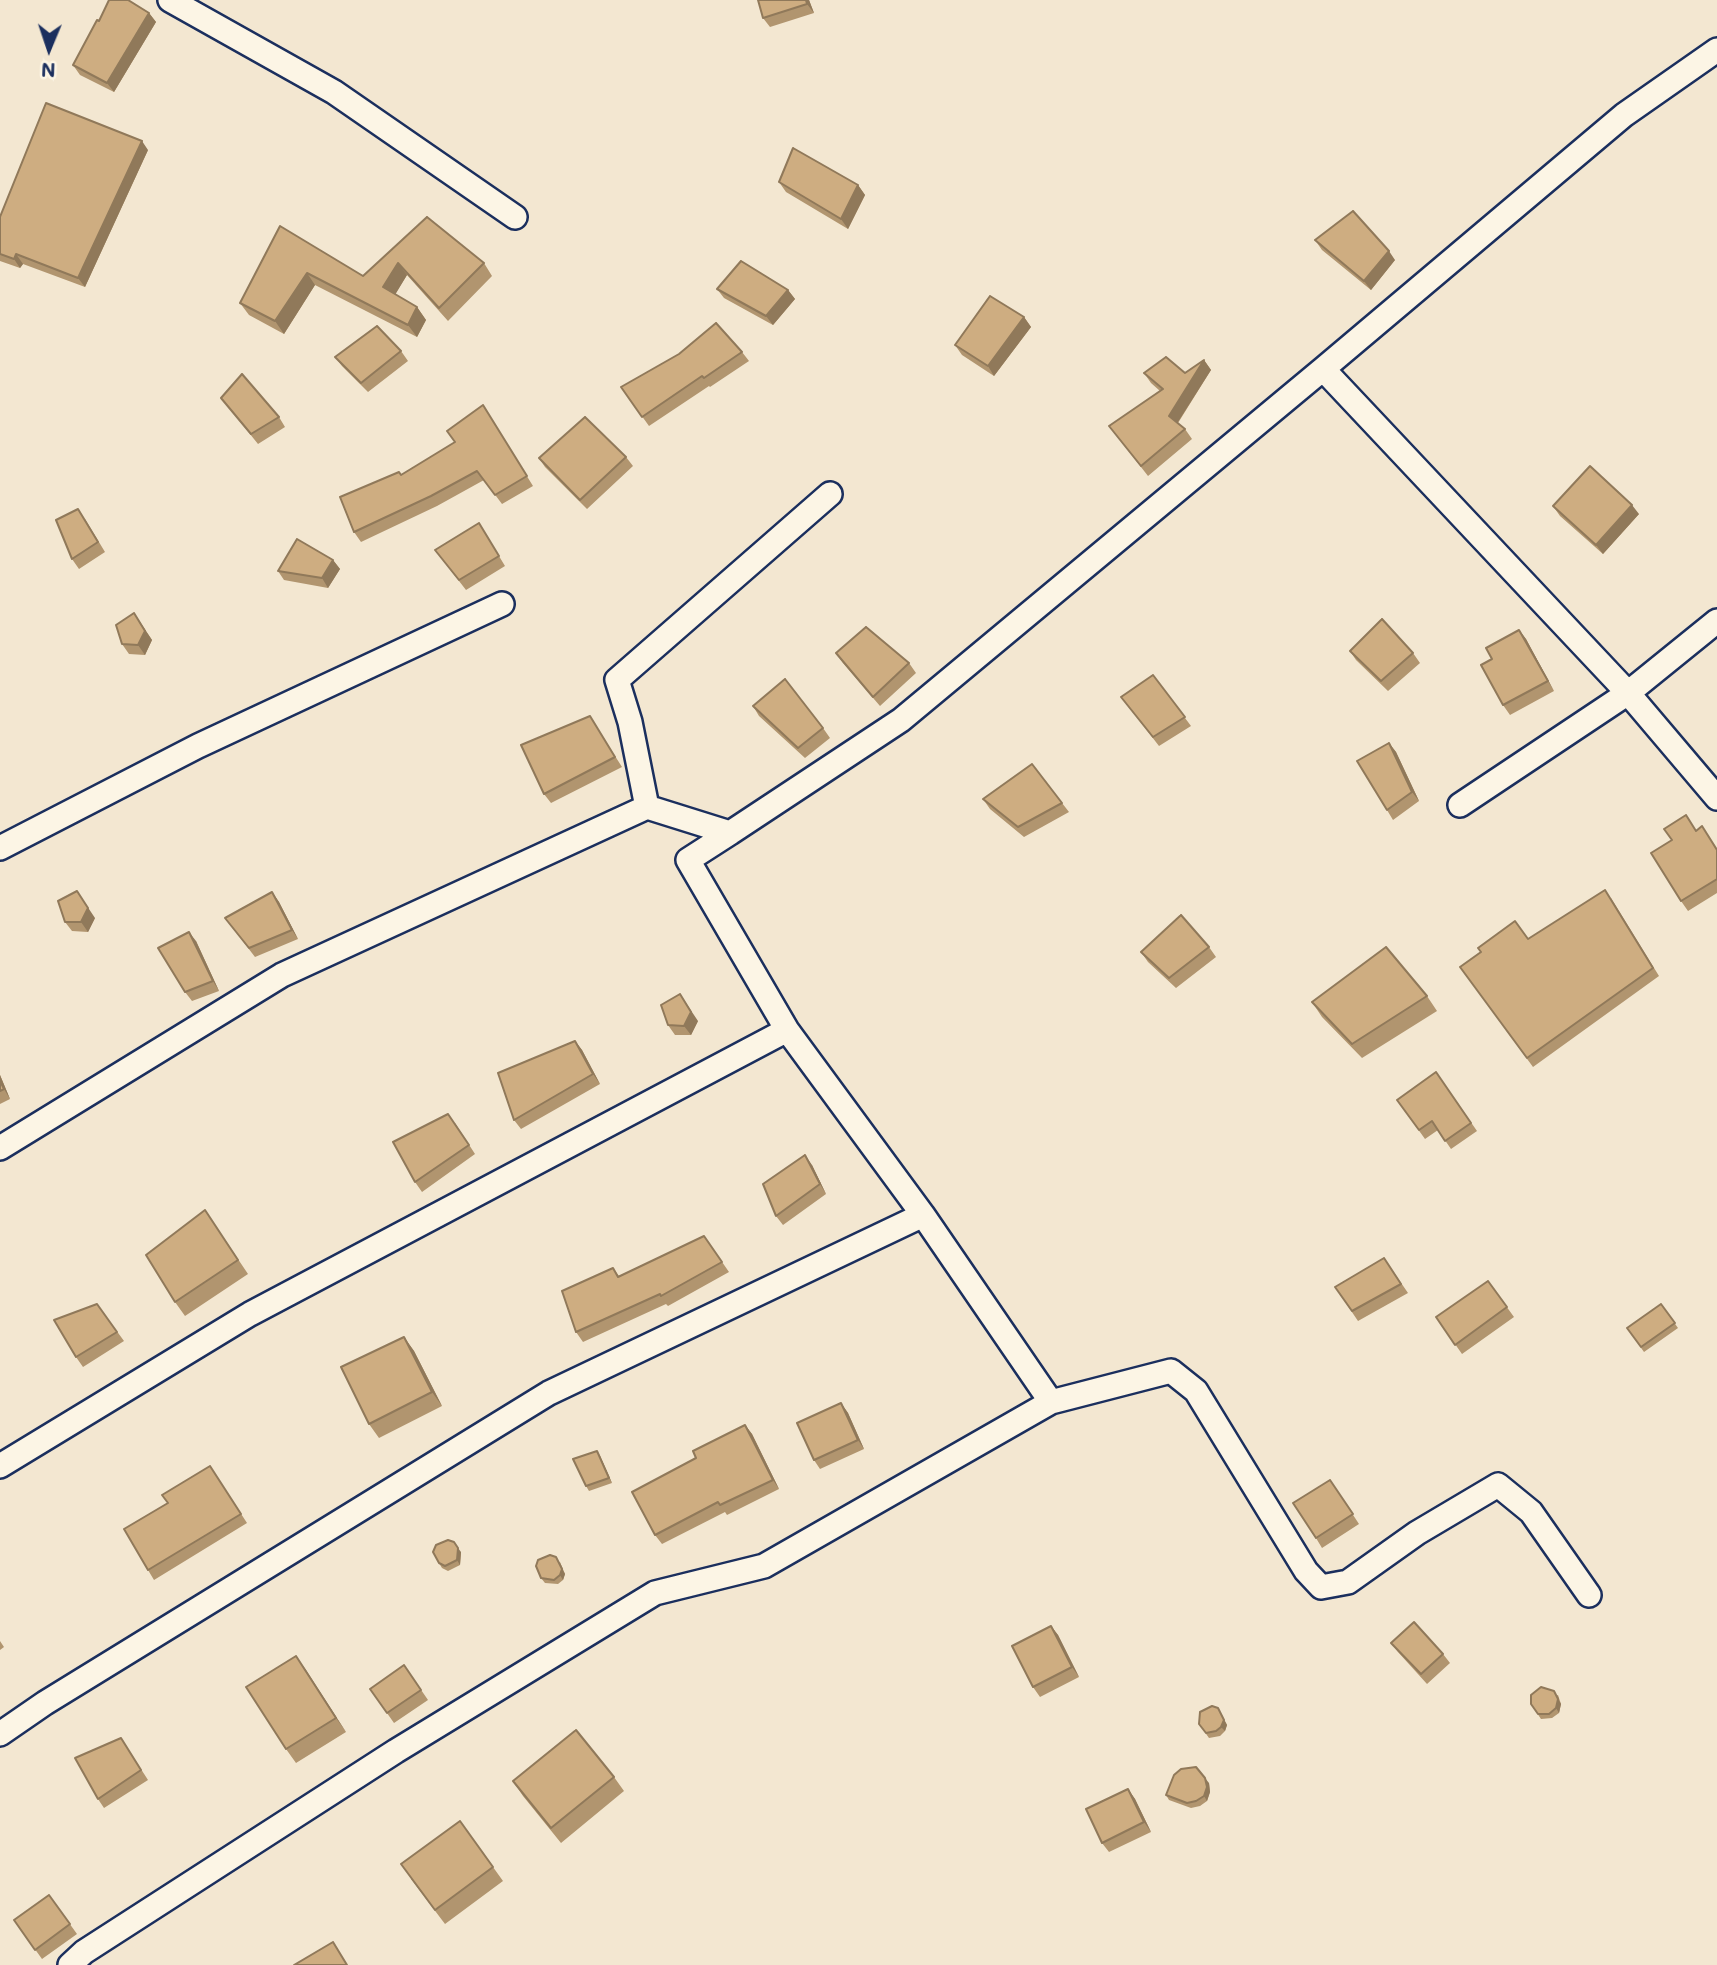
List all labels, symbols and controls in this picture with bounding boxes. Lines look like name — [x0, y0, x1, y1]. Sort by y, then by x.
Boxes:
north arrow — [14, 14, 84, 84]
text: N — [41, 58, 56, 83]

